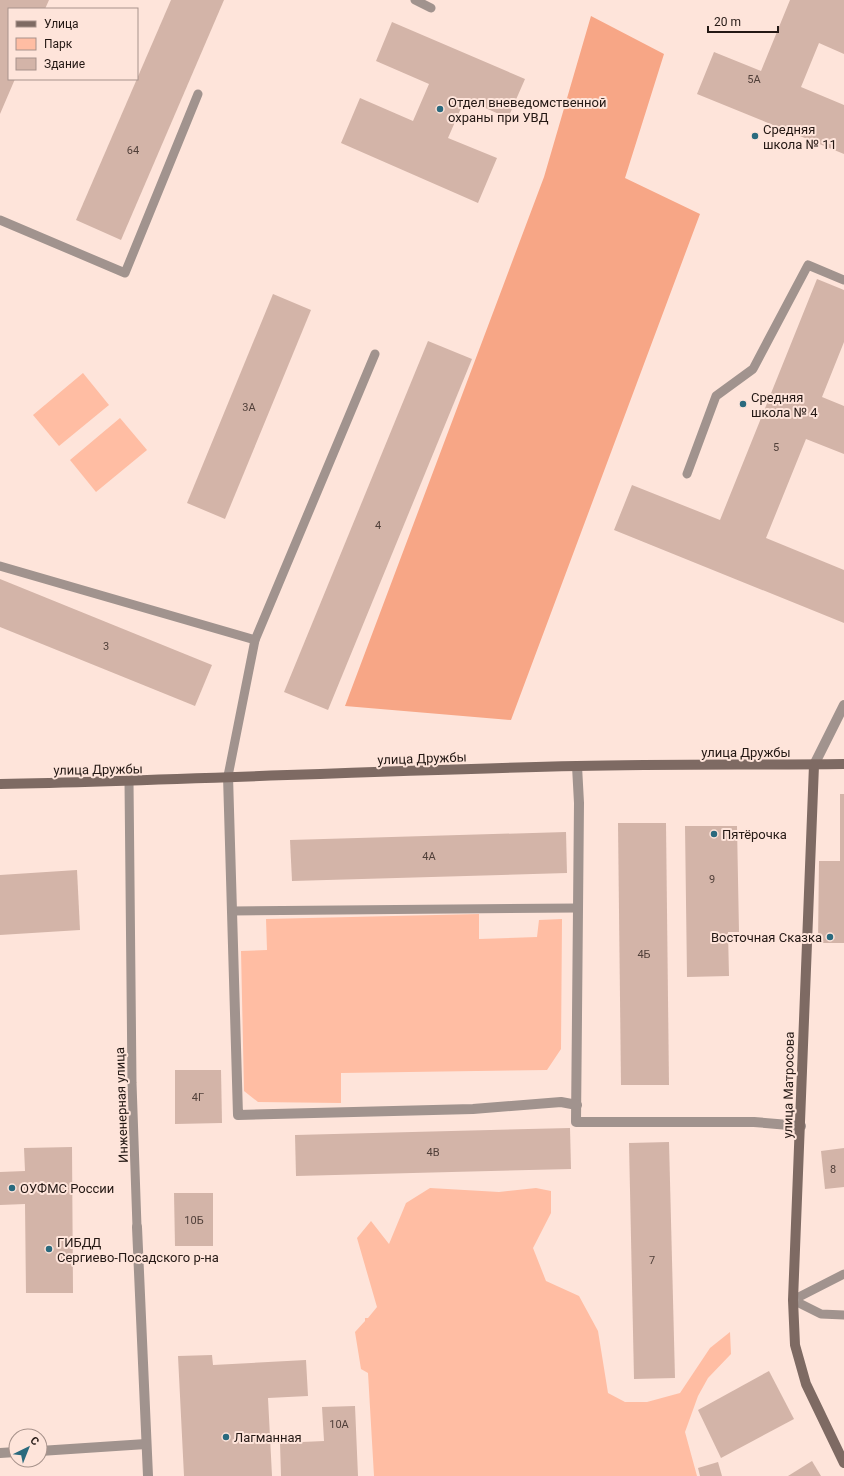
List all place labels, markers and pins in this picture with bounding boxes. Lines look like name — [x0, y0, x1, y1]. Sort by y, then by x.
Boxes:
place label: Отдел вневедомственной охраны при УВД — [448, 95, 606, 125]
marker: Отдел вневедомственной охраны при УВД — [435, 104, 445, 114]
place label: Средняя школа № 11 — [763, 122, 837, 152]
marker: Средняя школа № 11 — [750, 131, 760, 141]
place label: Средняя школа № 4 — [751, 390, 818, 420]
marker: Средняя школа № 4 — [738, 399, 748, 409]
place label: Пятёрочка — [722, 827, 787, 842]
marker: Пятёрочка — [709, 829, 719, 839]
place label: Восточная Сказка — [711, 930, 822, 945]
marker: Восточная Сказка — [825, 932, 835, 942]
place label: ОУФМС России — [20, 1181, 114, 1196]
marker: ОУФМС России — [7, 1183, 17, 1193]
place label: ГИБДД Сергиево-Посадского р-на — [57, 1235, 219, 1265]
marker: ГИБДД Сергиево-Посадского р-на — [44, 1244, 54, 1254]
place label: Лагманная — [234, 1430, 302, 1445]
marker: Лагманная — [221, 1432, 231, 1442]

